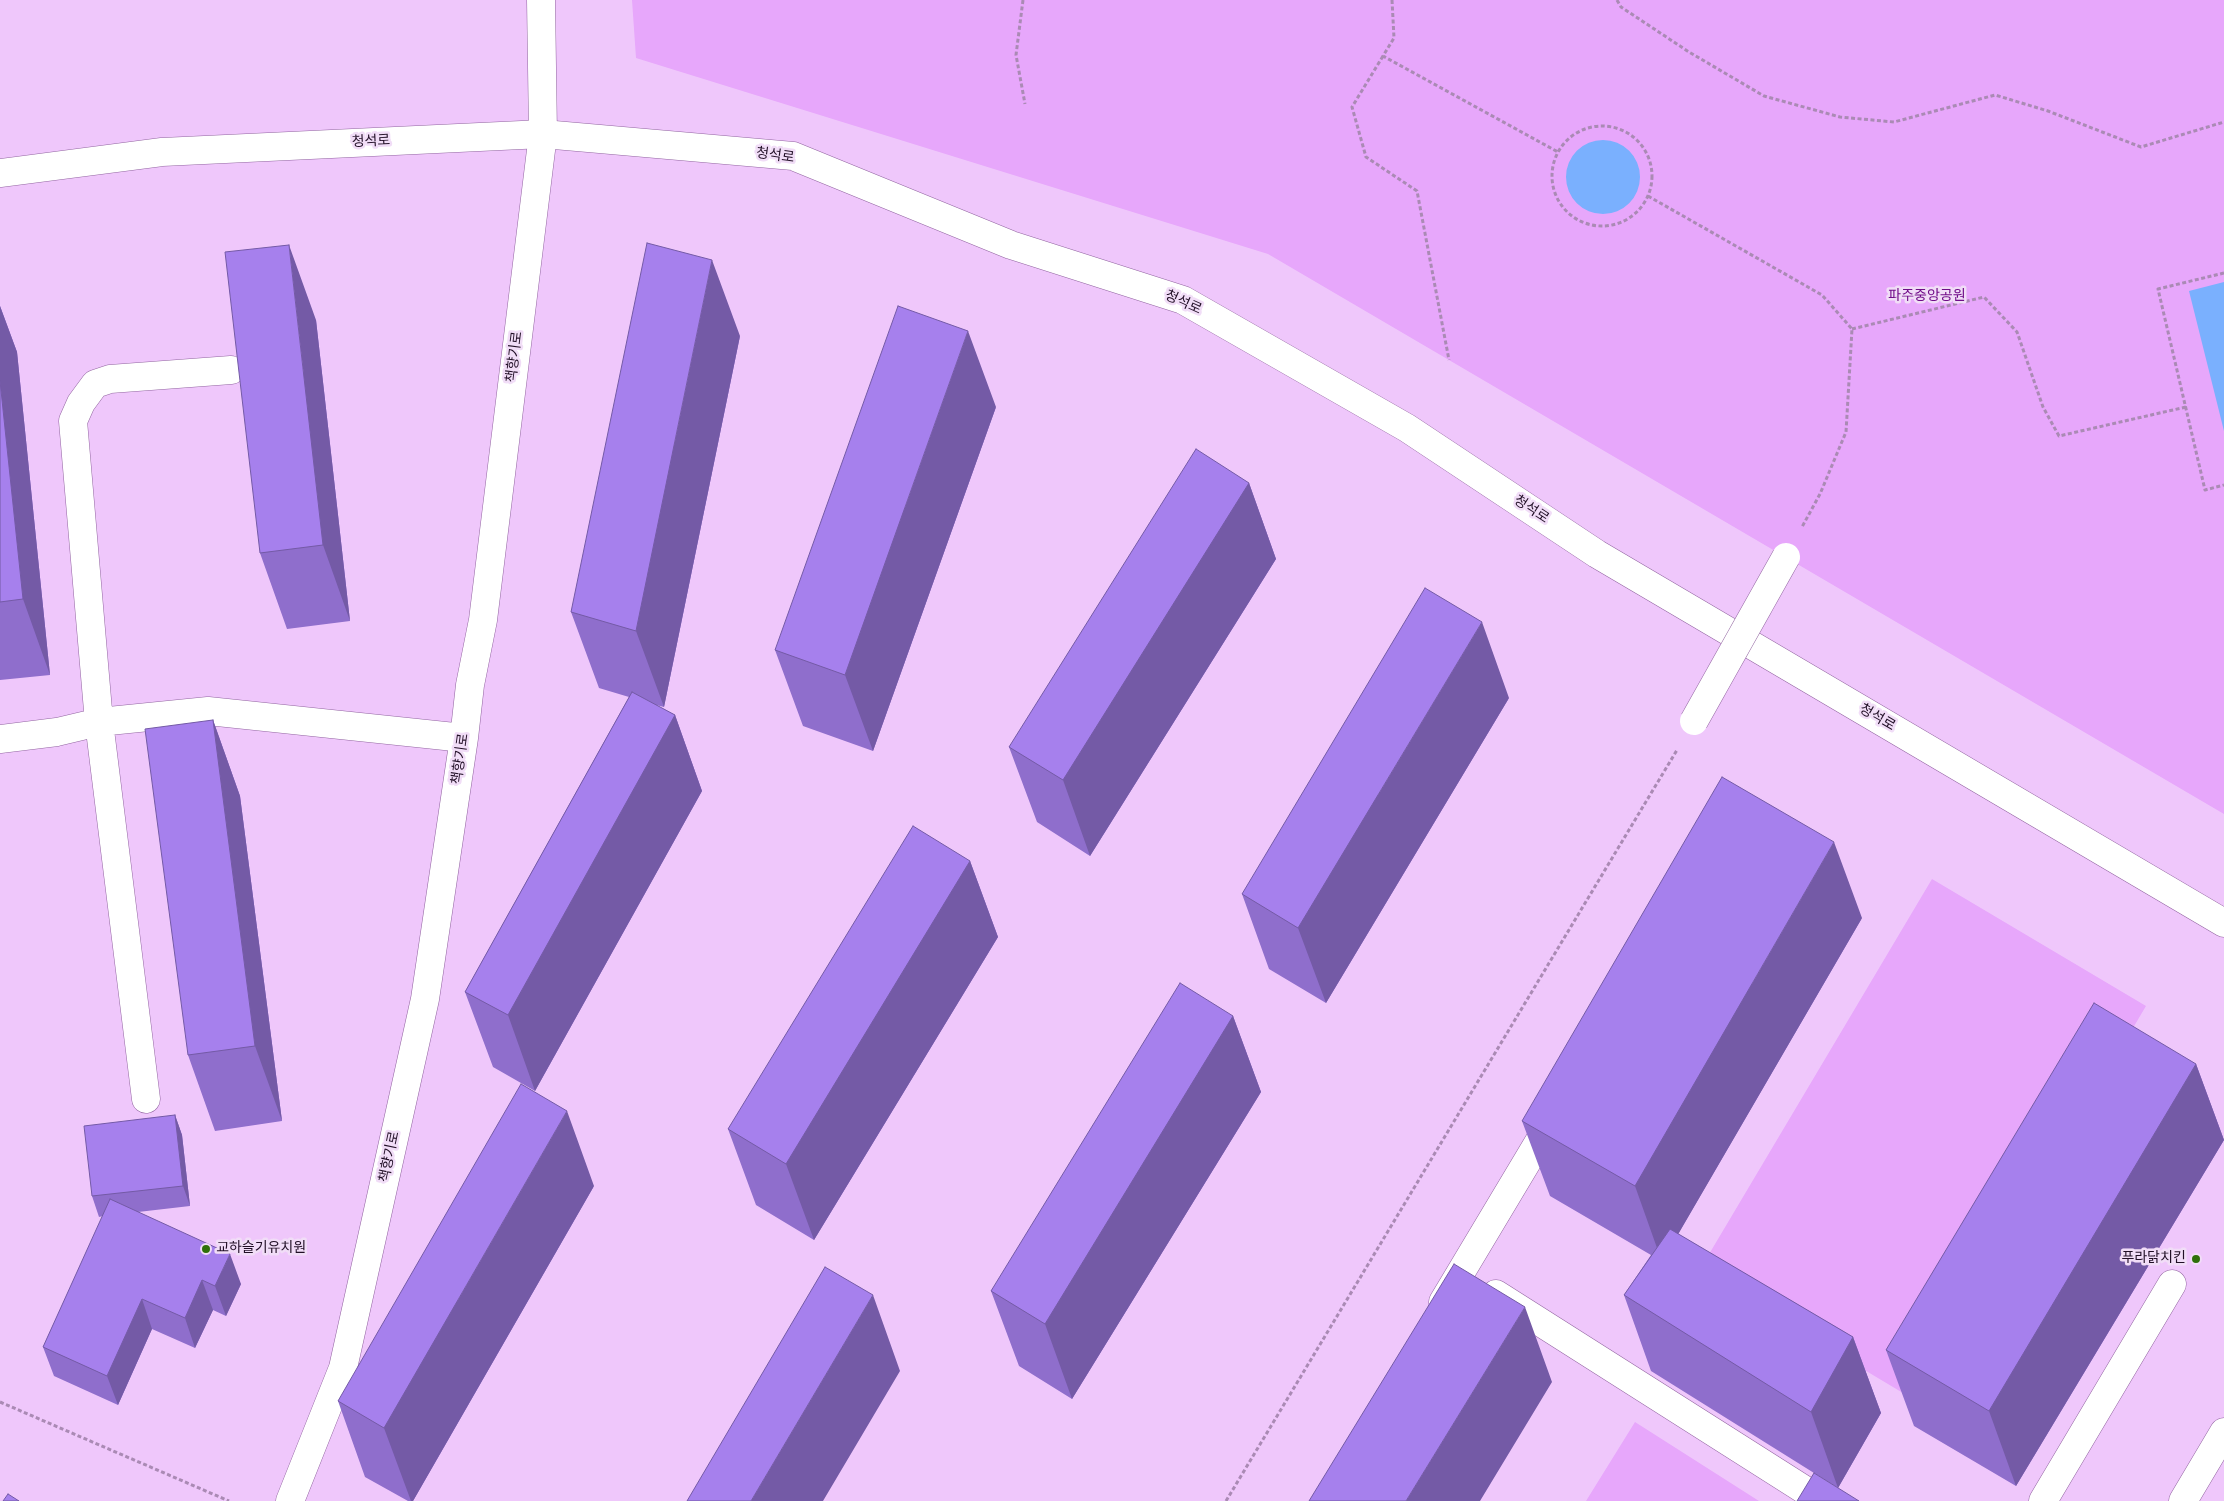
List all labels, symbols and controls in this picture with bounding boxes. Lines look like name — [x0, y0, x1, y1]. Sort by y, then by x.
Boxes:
street label: 청석로 — [351, 133, 391, 151]
street label: 청석로 — [755, 145, 795, 167]
street label: 청석로 — [1162, 287, 1204, 319]
park label: 파주중앙공원 — [1888, 289, 1966, 305]
street label: 책향기로 — [504, 330, 526, 384]
street label: 청석로 — [1510, 492, 1552, 528]
street label: 청석로 — [1856, 701, 1898, 735]
street label: 책향기로 — [449, 732, 473, 786]
street label: 책향기로 — [376, 1130, 404, 1184]
place label: 교하슬기유치원 — [216, 1241, 306, 1257]
marker: 교하슬기유치원 — [200, 1243, 212, 1255]
place label: 푸라닭치킨 — [2122, 1251, 2186, 1267]
marker: 푸라닭치킨 — [2190, 1253, 2202, 1265]

